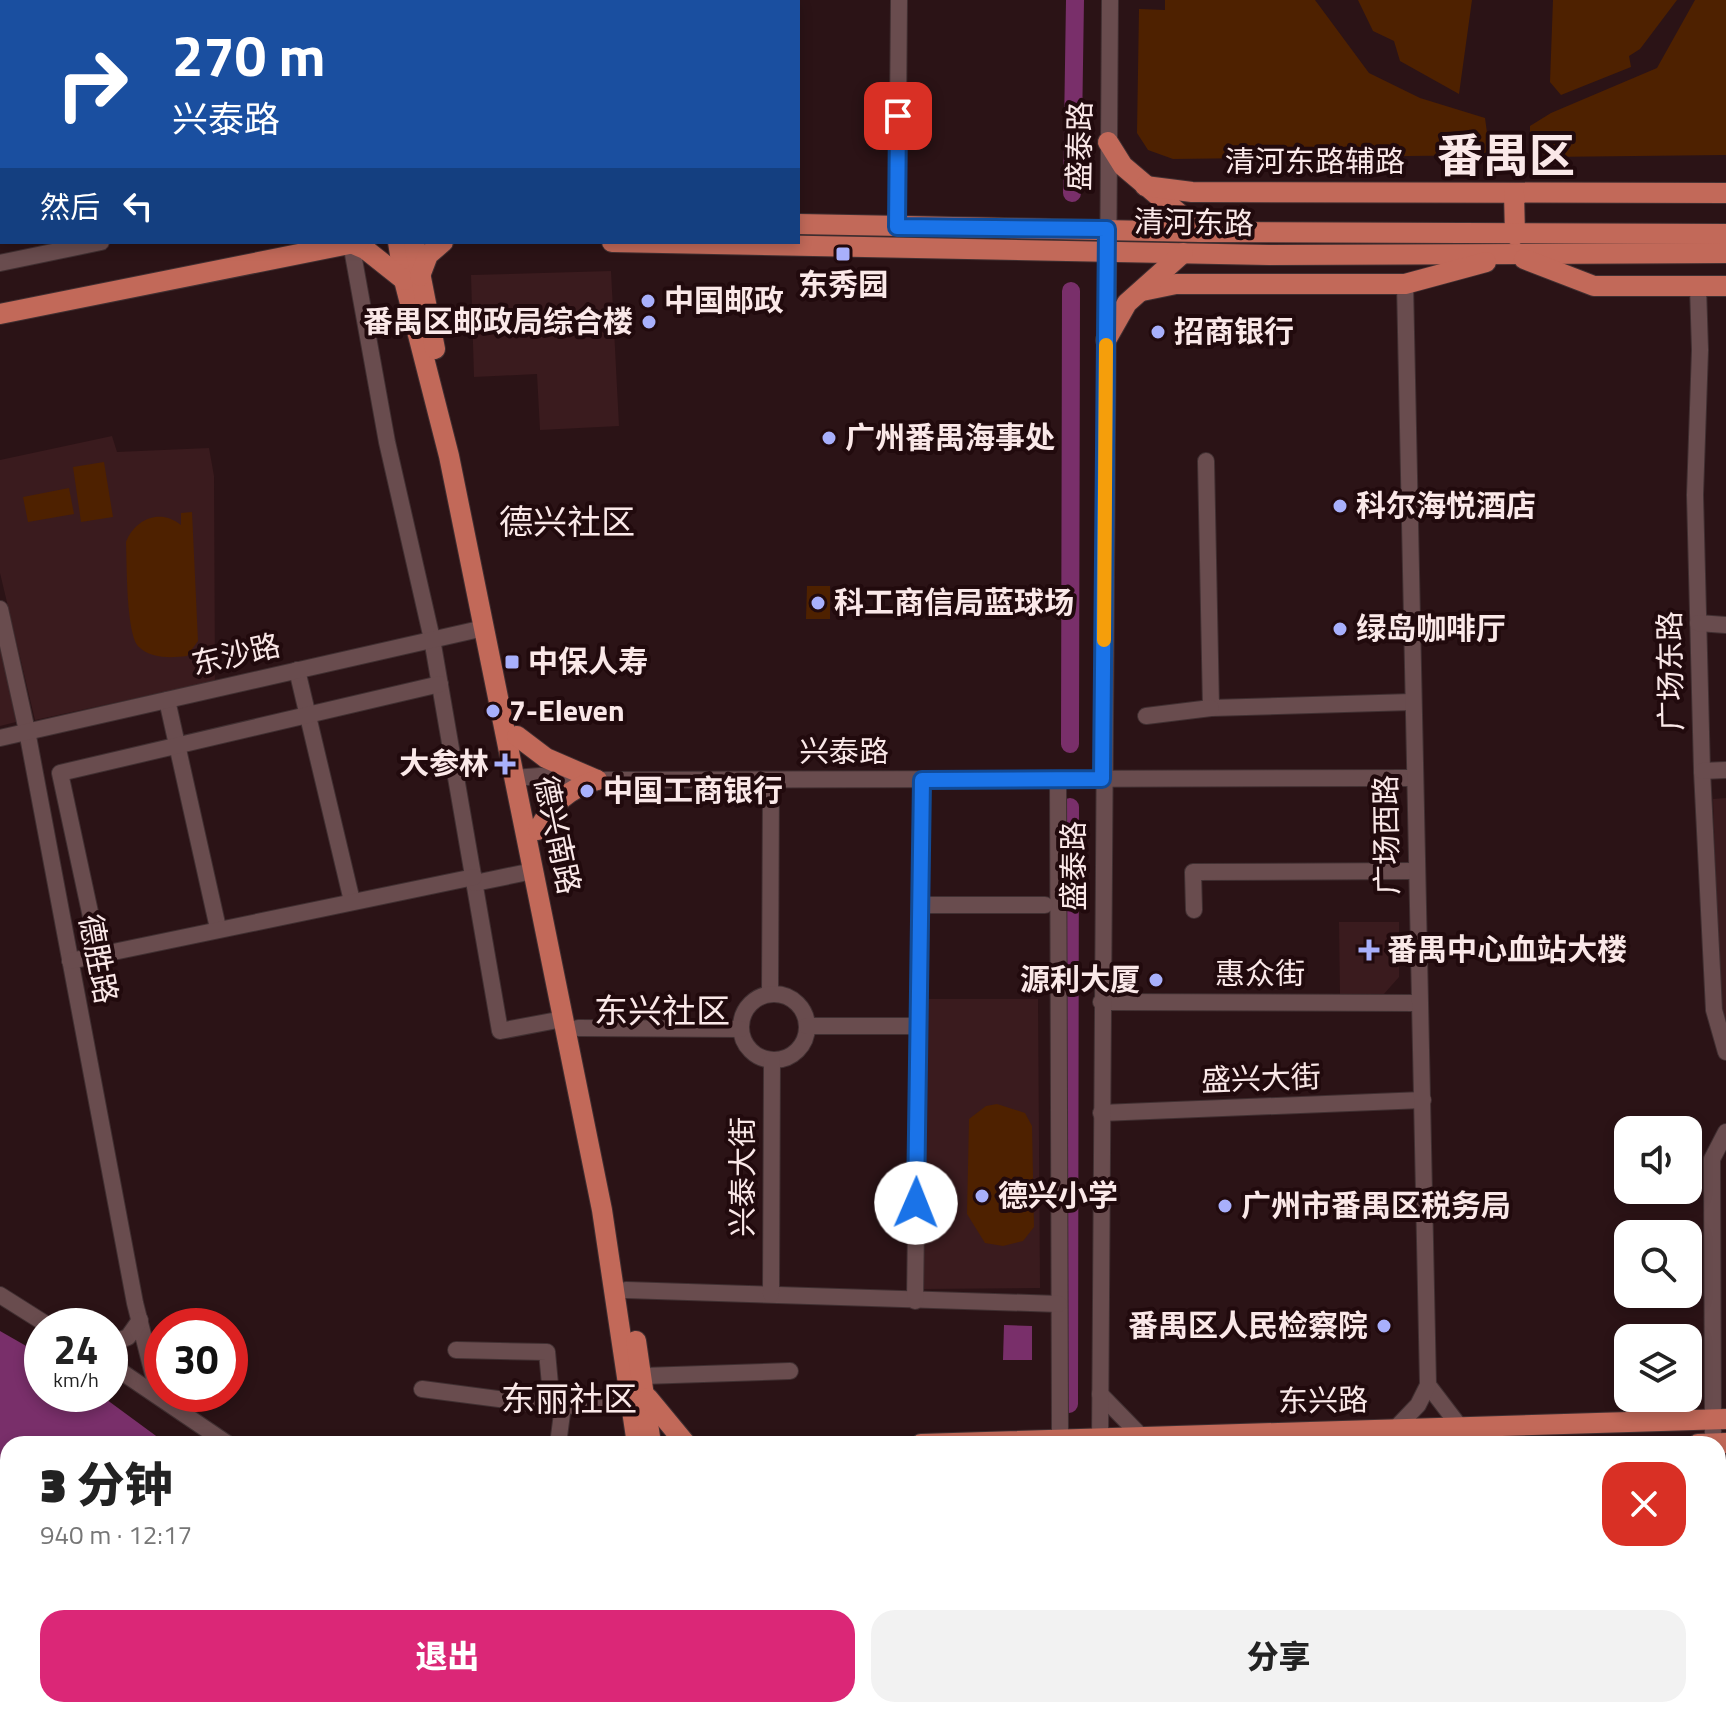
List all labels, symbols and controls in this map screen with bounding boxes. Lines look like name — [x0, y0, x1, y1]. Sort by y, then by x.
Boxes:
text: 270 m — [172, 13, 325, 98]
icon: right — [40, 32, 144, 136]
pin — [864, 82, 932, 150]
text: 兴泰路 — [172, 91, 280, 146]
icon: arrive — [876, 94, 920, 138]
street label: 盛泰路 — [1055, 101, 1103, 191]
district label: 番禺区 — [1437, 120, 1575, 190]
street label: 清河东路辅路 — [1225, 138, 1405, 184]
text: 然后 — [40, 184, 100, 230]
icon: left — [116, 184, 160, 228]
street label: 清河东路 — [1134, 198, 1254, 246]
marker: 东秀园 — [834, 245, 852, 263]
place label: 东秀园 — [798, 261, 888, 307]
place label: 中国邮政 — [664, 277, 784, 323]
marker: 中国邮政 — [639, 292, 657, 310]
place label: 番禺区邮政局综合楼 — [363, 298, 633, 344]
place label: 招商银行 — [1174, 308, 1294, 354]
marker: 番禺区邮政局综合楼 — [640, 313, 658, 331]
marker: 招商银行 — [1149, 323, 1167, 341]
place label: 广州番禺海事处 — [845, 414, 1055, 460]
marker: 广州番禺海事处 — [820, 429, 838, 447]
place label: 科尔海悦酒店 — [1356, 482, 1536, 528]
district label: 德兴社区 — [499, 495, 635, 547]
marker: 科尔海悦酒店 — [1331, 497, 1349, 515]
place label: 科工商信局蓝球场 — [834, 579, 1074, 625]
marker: 科工商信局蓝球场 — [809, 594, 827, 612]
place label: 绿岛咖啡厅 — [1356, 605, 1506, 651]
street label: 广场东路 — [1646, 611, 1694, 731]
marker: 绿岛咖啡厅 — [1331, 620, 1349, 638]
street label: 东沙路 — [187, 621, 285, 687]
place label: 中保人寿 — [528, 638, 648, 684]
marker: 中保人寿 — [503, 653, 521, 671]
place label: 7-Eleven — [509, 687, 625, 733]
marker: 7-Eleven — [484, 702, 502, 720]
street label: 兴泰路 — [799, 728, 889, 774]
place label: 大参林 — [399, 740, 489, 786]
marker: 大参林 — [496, 755, 514, 773]
place label: 中国工商银行 — [603, 767, 783, 813]
street label: 德兴南路 — [523, 771, 593, 898]
street label: 广场西路 — [1362, 775, 1410, 895]
marker: 中国工商银行 — [578, 782, 596, 800]
street label: 盛泰路 — [1050, 821, 1096, 911]
street label: 德胜路 — [68, 910, 130, 1007]
place label: 番禺中心血站大楼 — [1387, 926, 1627, 972]
marker: 番禺中心血站大楼 — [1358, 939, 1380, 961]
street label: 惠众街 — [1215, 950, 1305, 996]
place label: 源利大厦 — [1020, 956, 1140, 1002]
marker: 源利大厦 — [1147, 971, 1165, 989]
district label: 东兴社区 — [594, 984, 730, 1036]
street label: 盛兴大街 — [1200, 1053, 1322, 1103]
map controls — [1614, 1116, 1702, 1412]
button: sound — [1614, 1116, 1702, 1204]
street label: 兴泰大街 — [719, 1117, 765, 1237]
position arrow — [874, 1161, 958, 1245]
place label: 德兴小学 — [998, 1172, 1118, 1218]
place label: 广州市番禺区税务局 — [1241, 1182, 1511, 1228]
marker: 德兴小学 — [973, 1187, 991, 1205]
marker: 广州市番禺区税务局 — [1216, 1197, 1234, 1215]
button: search — [1614, 1220, 1702, 1308]
place label: 番禺区人民检察院 — [1128, 1302, 1368, 1348]
speed limit sign: 30 — [144, 1308, 248, 1412]
marker: 番禺区人民检察院 — [1375, 1317, 1393, 1335]
text: 24 — [54, 1319, 98, 1380]
button: layers — [1614, 1324, 1702, 1412]
text: km/h — [53, 1364, 99, 1395]
district label: 东丽社区 — [501, 1372, 637, 1424]
street label: 东兴路 — [1278, 1376, 1368, 1424]
text: 3 分钟 — [40, 1448, 173, 1521]
button: close — [1602, 1462, 1686, 1546]
text: 940 m · 12:17 — [40, 1515, 192, 1554]
button: 退出 — [40, 1610, 855, 1702]
button: 分享 — [871, 1610, 1686, 1702]

